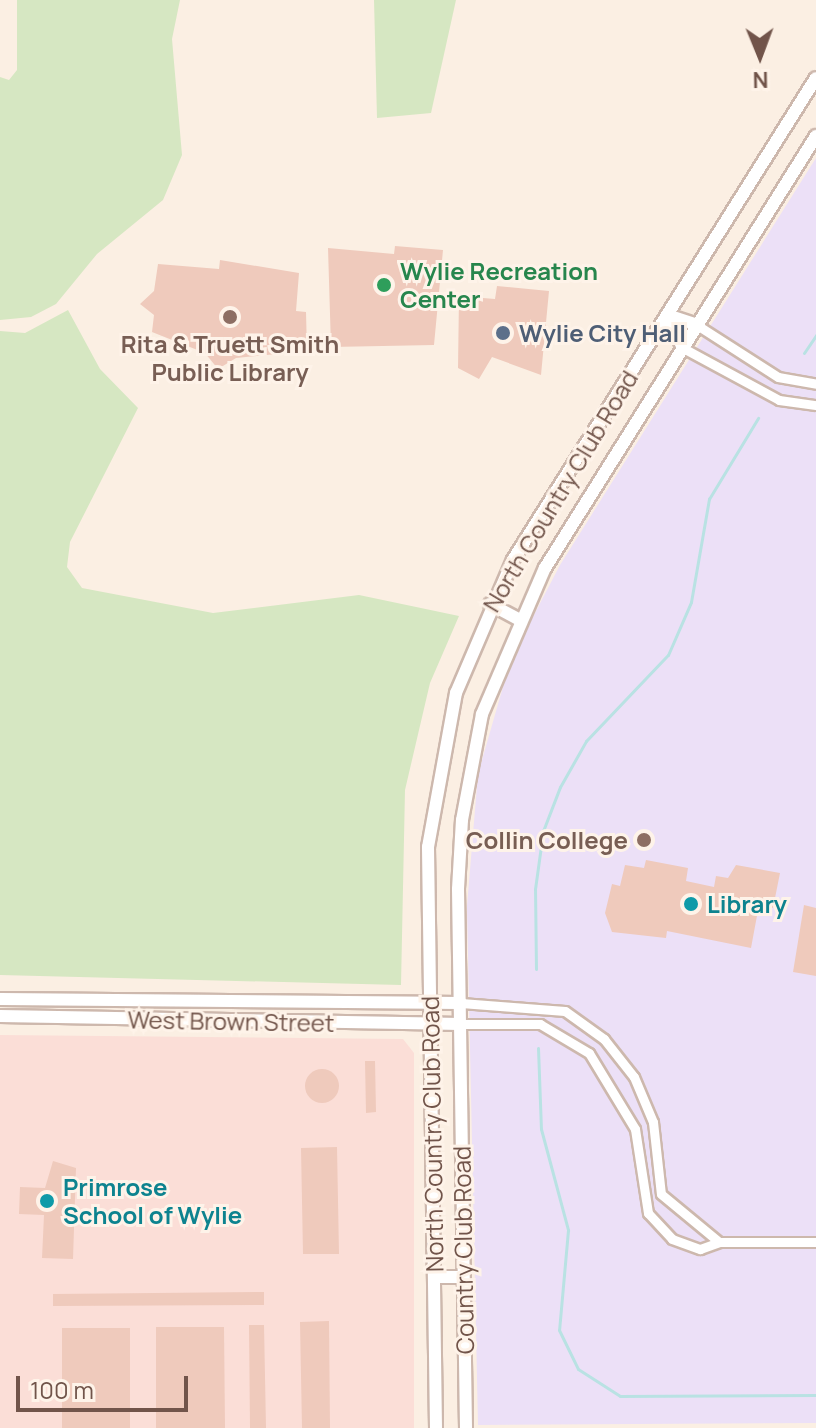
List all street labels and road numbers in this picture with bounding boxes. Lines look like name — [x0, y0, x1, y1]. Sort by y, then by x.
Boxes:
street label: North Country Club Road — [477, 365, 643, 617]
street label: North Country Club Road — [415, 996, 449, 1272]
street label: West Brown Street — [127, 1005, 335, 1037]
street label: Country Club Road — [447, 1146, 479, 1354]

